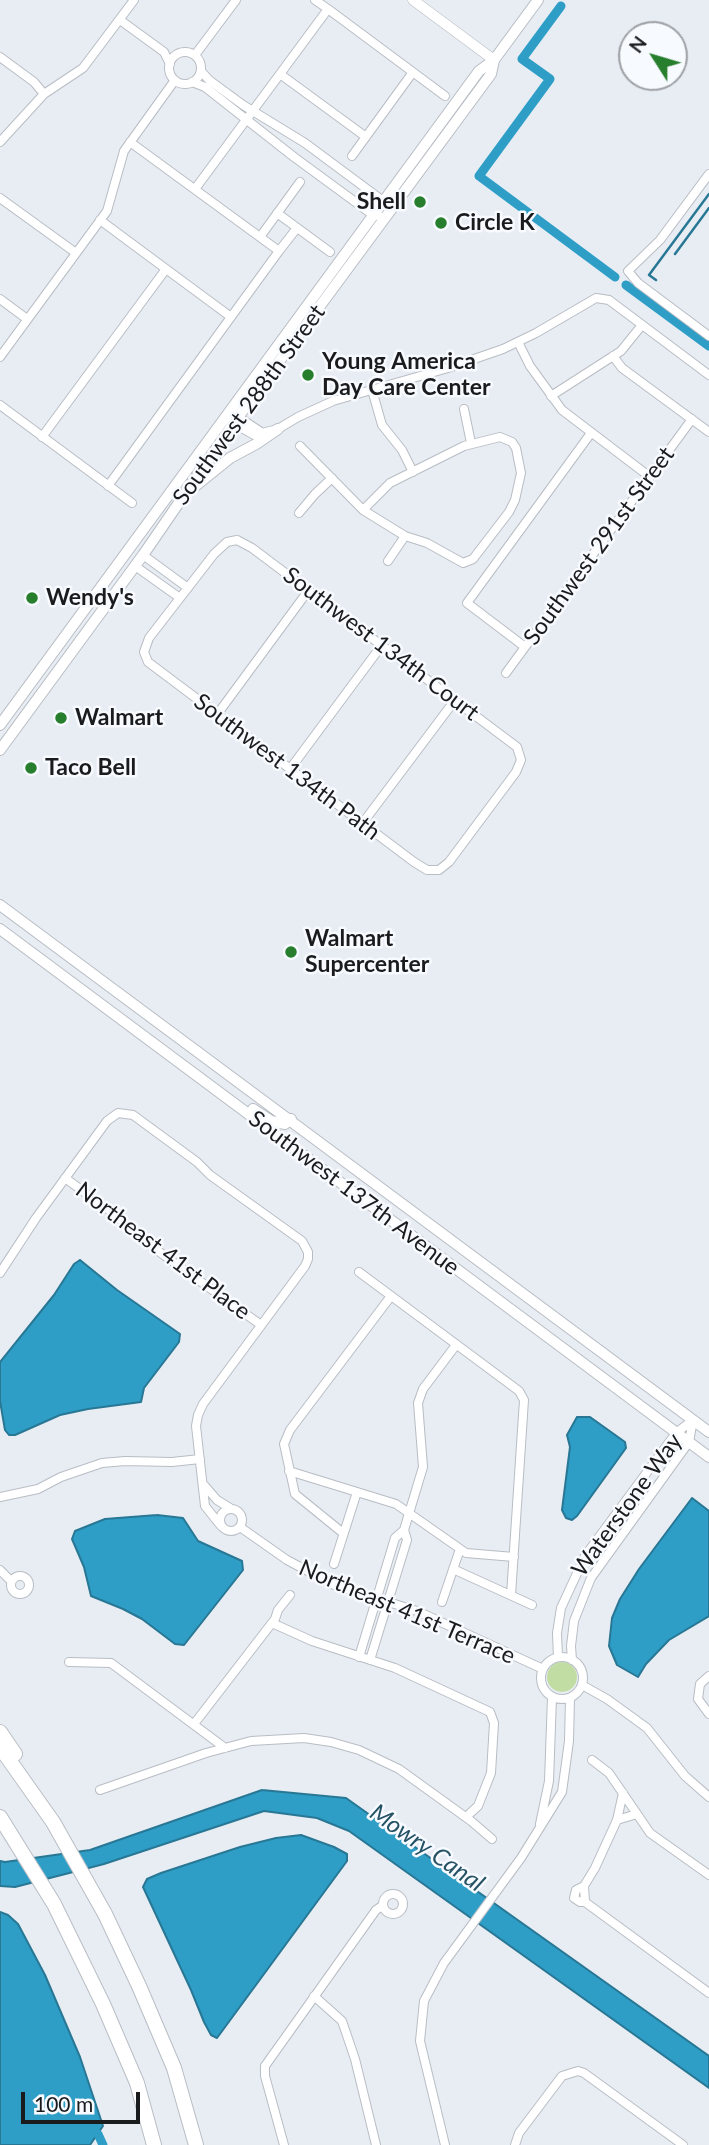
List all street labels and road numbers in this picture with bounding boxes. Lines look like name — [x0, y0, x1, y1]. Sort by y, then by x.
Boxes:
street label: Southwest 288th Street — [167, 299, 331, 511]
street label: Southwest 291st Street — [518, 442, 680, 650]
street label: Southwest 134th Court — [278, 561, 484, 727]
street label: Southwest 134th Path — [188, 688, 386, 846]
street label: Southwest 137th Avenue — [243, 1105, 465, 1281]
street label: Northeast 41st Place — [70, 1176, 256, 1326]
street label: Waterstone Way — [566, 1428, 688, 1582]
street label: Northeast 41st Terrace — [295, 1554, 519, 1670]

